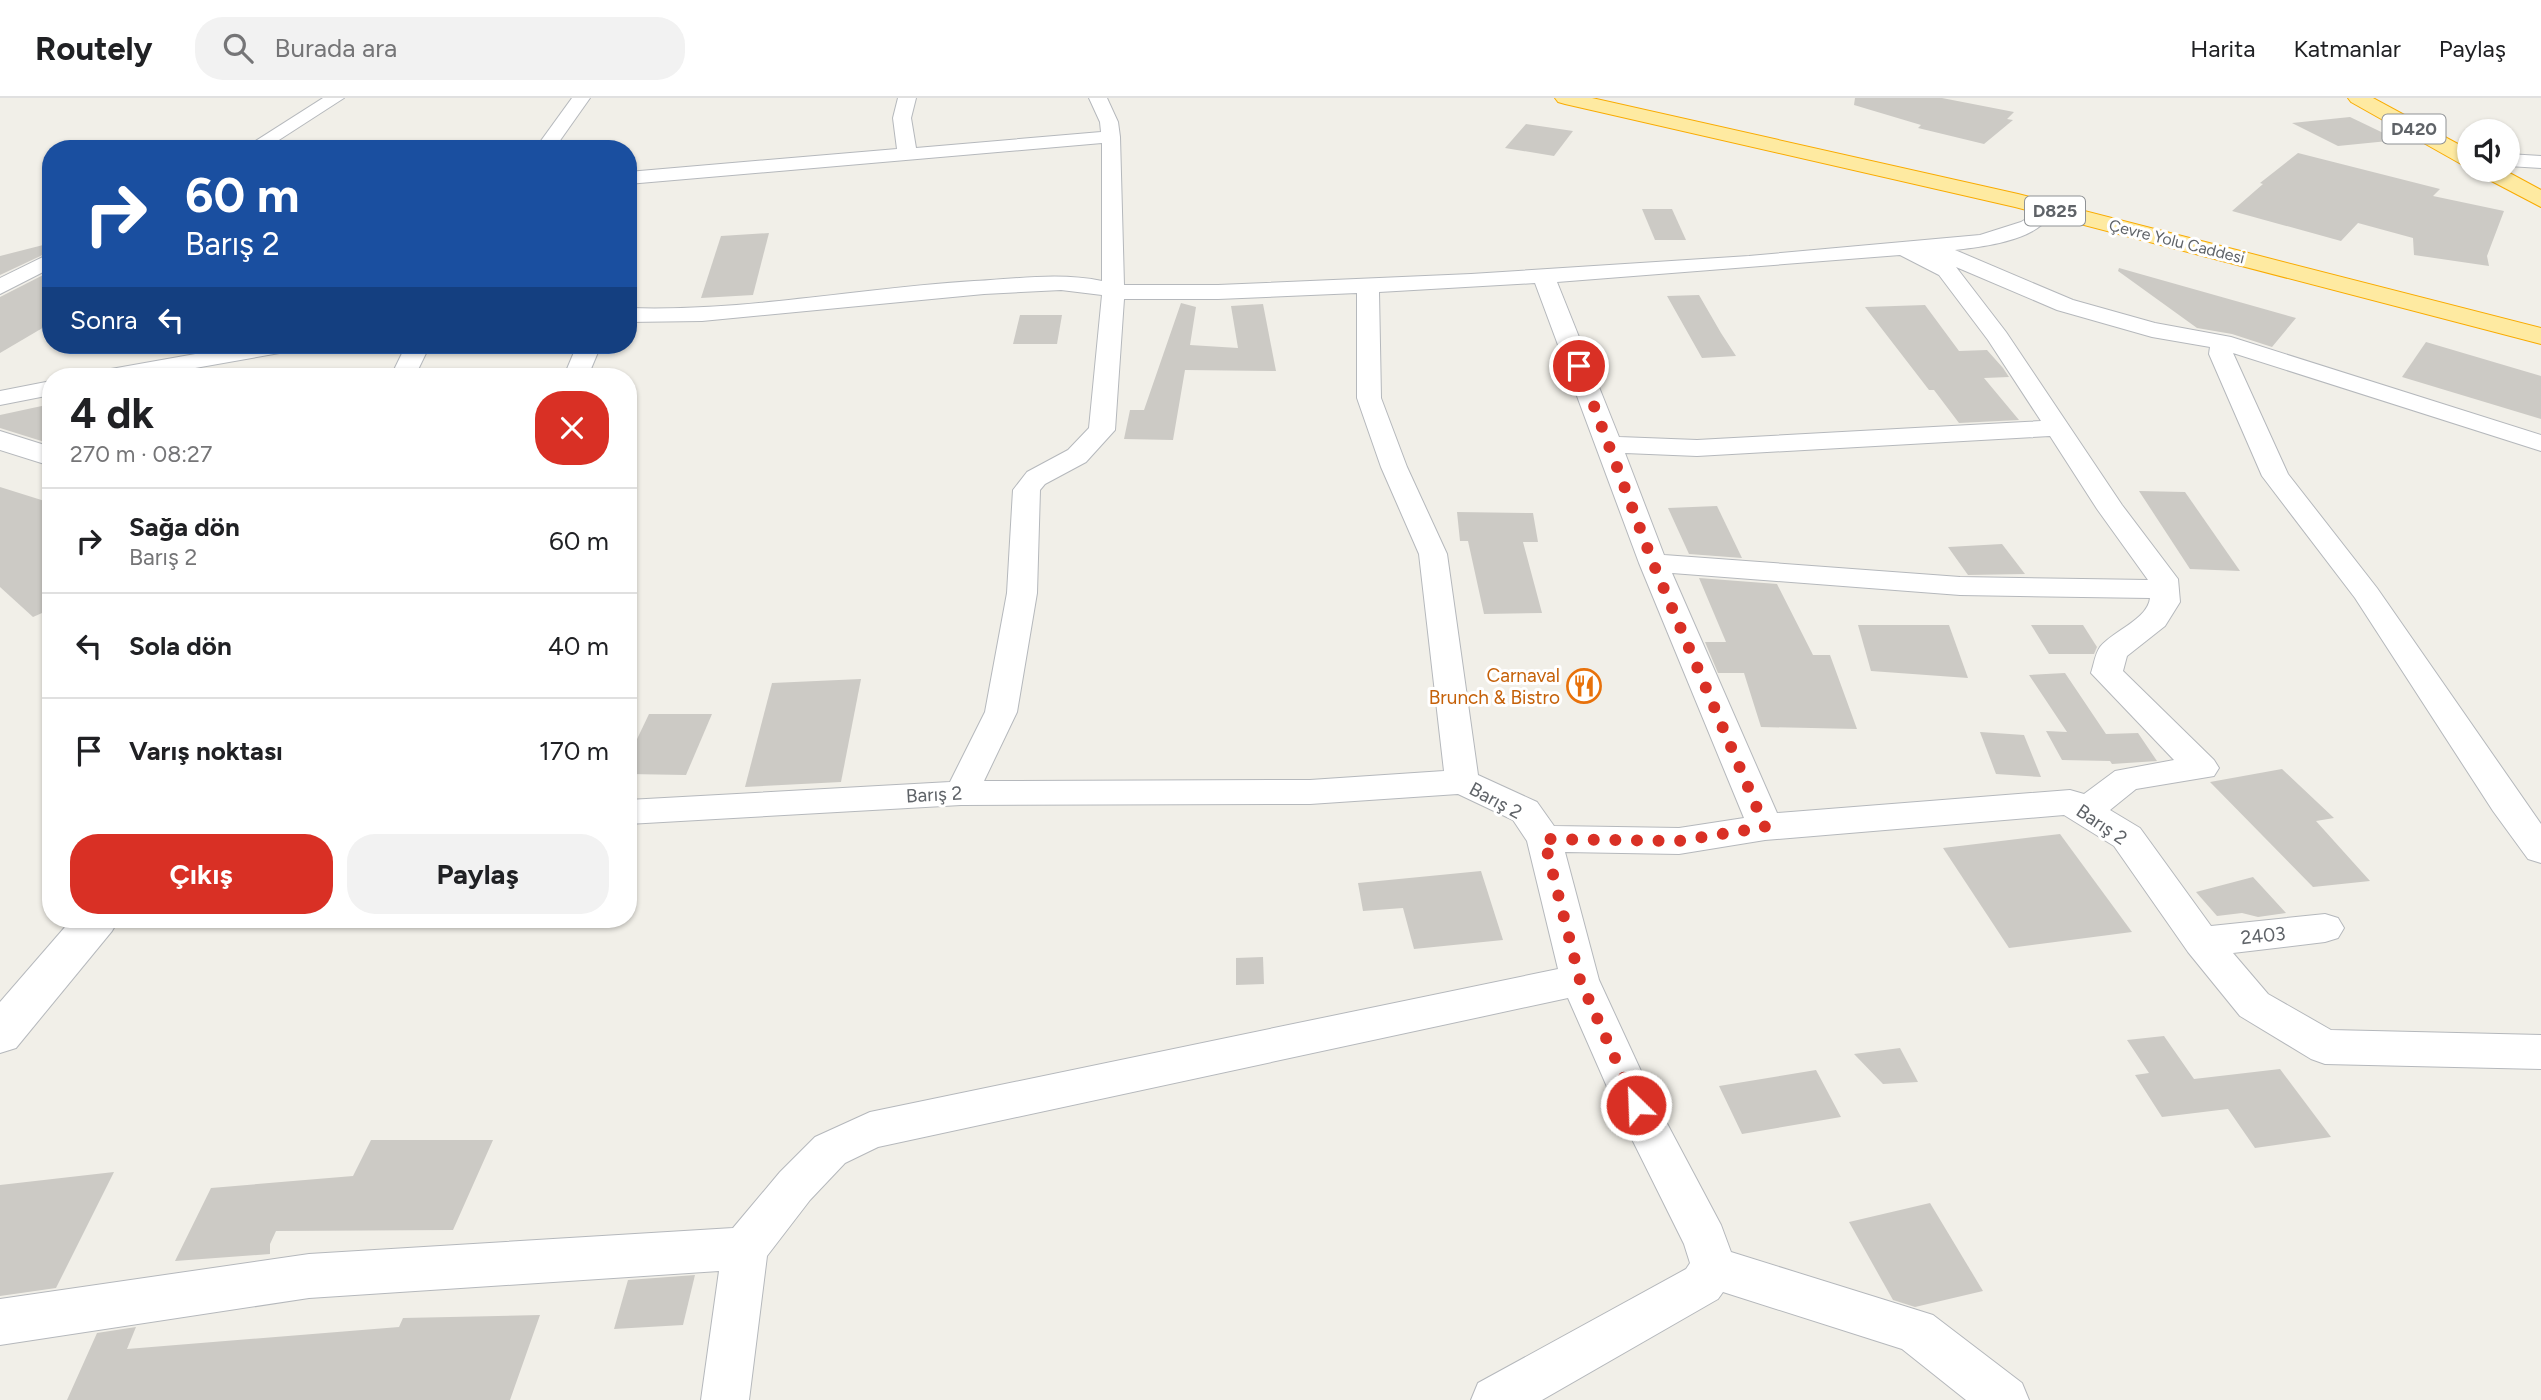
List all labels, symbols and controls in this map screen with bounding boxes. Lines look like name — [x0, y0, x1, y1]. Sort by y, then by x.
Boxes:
search box — [195, 17, 685, 80]
text: Routely — [35, 29, 153, 68]
icon: search — [219, 29, 257, 67]
text: Burada ara — [275, 32, 397, 64]
text: Harita — [2190, 34, 2255, 63]
text: Katmanlar — [2293, 34, 2401, 63]
text: Paylaş — [2439, 34, 2506, 63]
road number: D420 — [2382, 114, 2446, 144]
map controls — [2457, 119, 2520, 182]
button: sound — [2457, 119, 2520, 182]
text: 60 m — [185, 165, 300, 224]
icon: right — [70, 168, 161, 259]
road number: D825 — [2025, 196, 2085, 226]
street label: Çevre Yolu Caddesi — [2107, 215, 2247, 268]
text: Barış 2 — [185, 225, 280, 263]
icon: left — [152, 301, 190, 339]
text: Sonra — [70, 304, 138, 336]
pin — [1549, 336, 1609, 396]
icon: arrive — [1560, 347, 1598, 385]
text: 4 dk — [70, 388, 154, 439]
button: close — [535, 391, 609, 465]
text: 270 m · 08:27 — [70, 440, 212, 468]
text: Sağa dön — [129, 511, 240, 543]
icon: right — [70, 522, 108, 560]
text: 60 m — [549, 525, 609, 557]
text: Barış 2 — [129, 543, 197, 571]
icon: left — [70, 627, 108, 665]
text: Sola dön — [129, 630, 232, 662]
text: 40 m — [548, 630, 609, 662]
place label: Carnaval Brunch & Bistro — [1429, 664, 1560, 709]
restaurant icon: Carnaval Brunch & Bistro — [1565, 667, 1603, 705]
icon: arrive — [70, 732, 108, 770]
text: Varış noktası — [129, 735, 283, 767]
text: 170 m — [539, 735, 609, 767]
street label: Barış 2 — [1465, 777, 1526, 824]
street label: Barış 2 — [905, 782, 963, 807]
street label: Barış 2 — [2072, 799, 2132, 850]
button: Çıkış — [70, 834, 333, 914]
button: Paylaş — [347, 834, 609, 914]
street label: 2403 — [2240, 922, 2287, 949]
position arrow — [1599, 1068, 1673, 1142]

